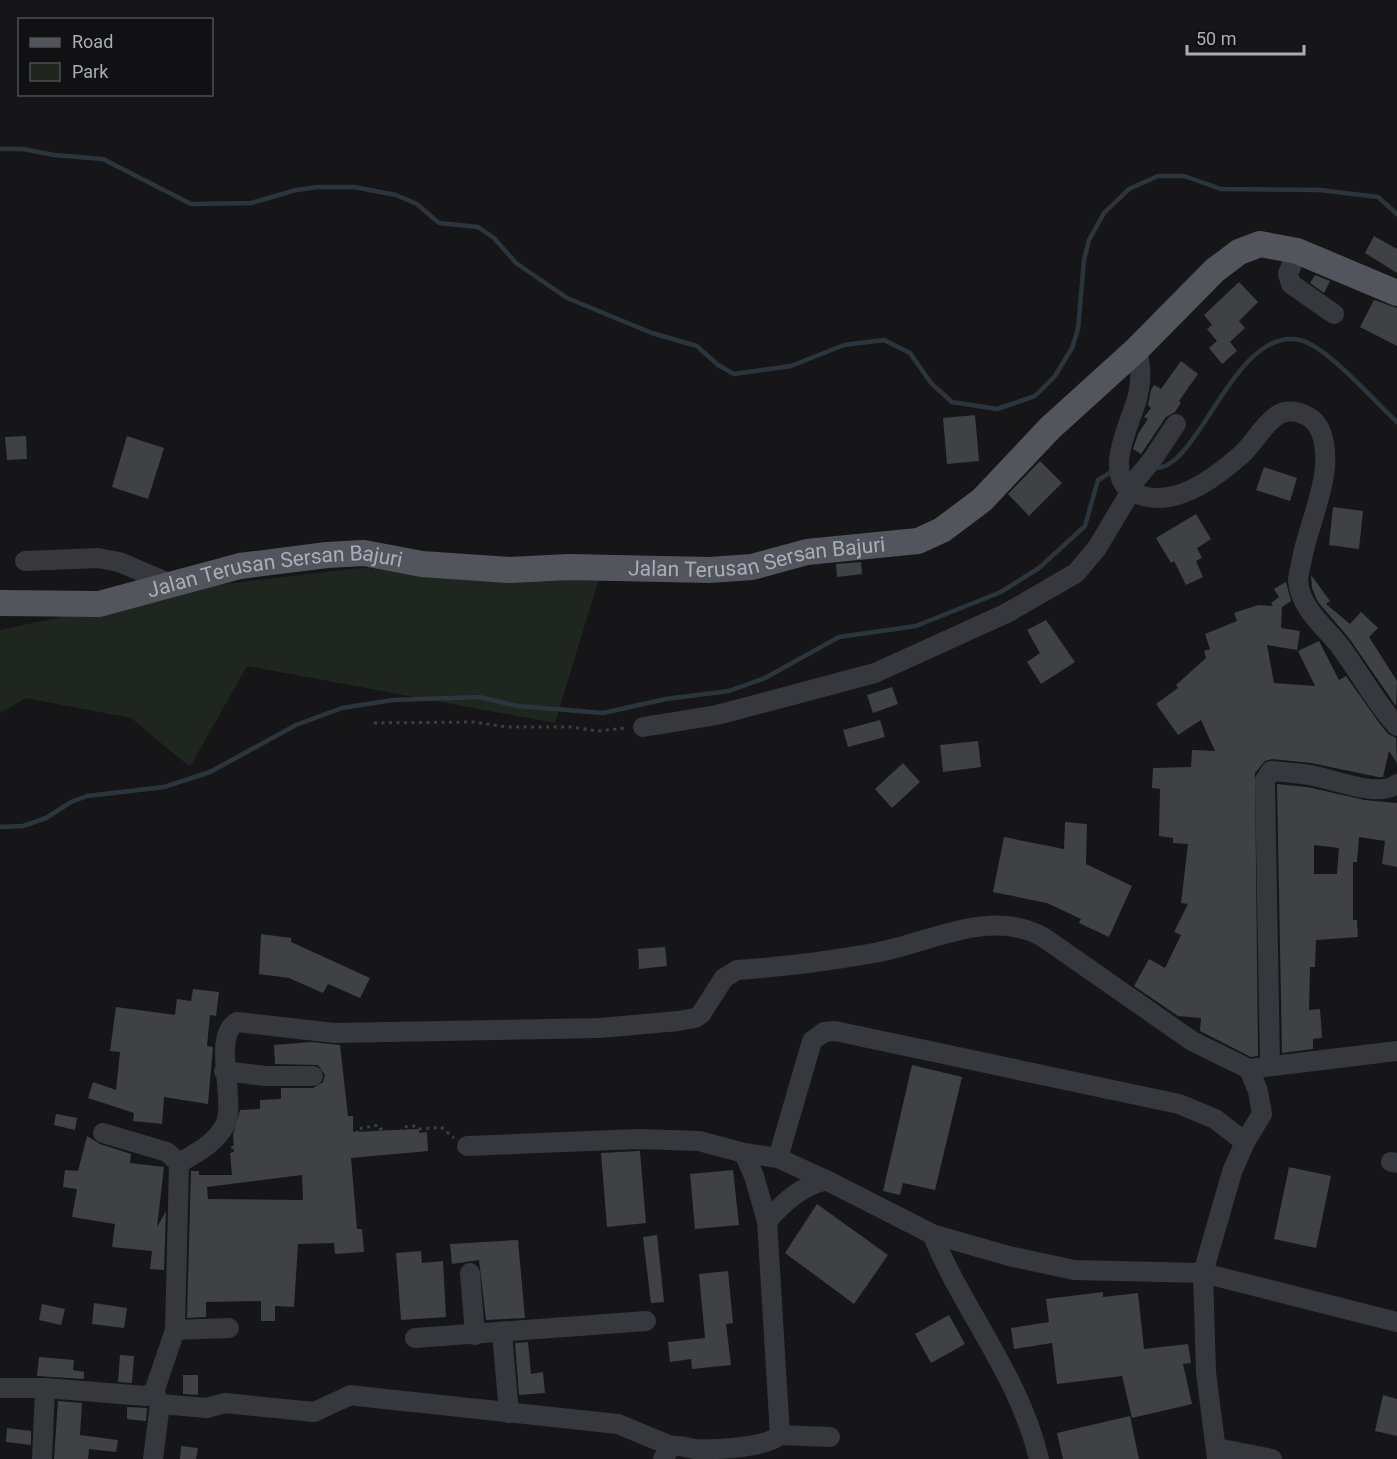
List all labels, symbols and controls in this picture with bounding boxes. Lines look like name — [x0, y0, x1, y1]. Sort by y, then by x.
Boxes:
legend — [18, 18, 213, 96]
scale bar — [1187, 18, 1304, 56]
text: 50 m — [1196, 28, 1236, 49]
text: Road — [72, 31, 113, 52]
text: Park — [72, 61, 109, 82]
street label: Jalan Terusan Sersan Bajuri — [628, 532, 886, 582]
street label: Jalan Terusan Sersan Bajuri — [144, 541, 405, 603]

